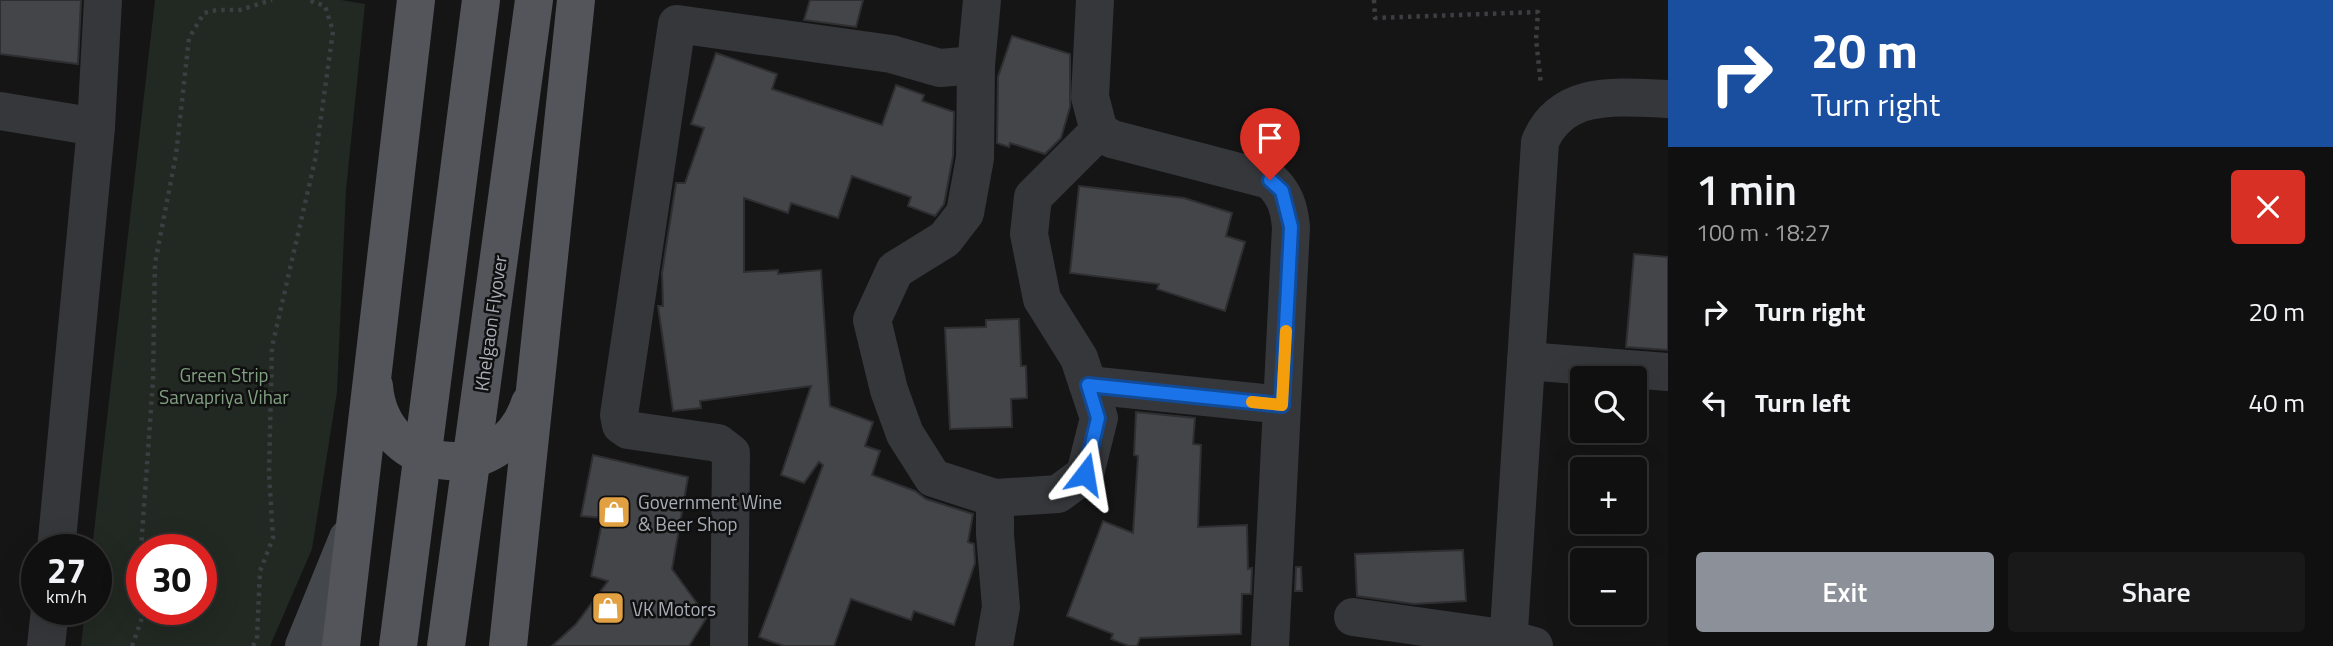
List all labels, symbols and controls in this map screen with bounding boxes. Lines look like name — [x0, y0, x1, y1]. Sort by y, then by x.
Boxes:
text: 20 m — [1811, 12, 1918, 87]
icon: right — [1696, 28, 1787, 119]
text: Turn right — [1811, 80, 1940, 128]
pin — [1240, 108, 1300, 180]
icon: arrive — [1251, 119, 1289, 157]
text: 1 min — [1696, 157, 1797, 221]
button: close — [2231, 170, 2305, 244]
text: 100 m · 18:27 — [1696, 215, 1831, 250]
street label: Khelgaon Flyover — [466, 253, 514, 393]
text: Turn right — [1755, 292, 1866, 331]
text: 20 m — [2248, 292, 2305, 331]
icon: right — [1696, 293, 1734, 331]
park label: Green Strip Sarvapriya Vihar — [159, 360, 289, 411]
map controls — [1570, 366, 1647, 625]
button: search — [1570, 366, 1647, 443]
text: Turn left — [1755, 383, 1850, 422]
text: 40 m — [2248, 383, 2305, 422]
icon: left — [1696, 384, 1734, 422]
position arrow — [1048, 437, 1122, 511]
button: + — [1570, 457, 1647, 534]
place label: Government Wine & Beer Shop — [638, 487, 782, 538]
shop icon: Government Wine & Beer Shop — [595, 493, 633, 531]
speed limit sign: 30 — [126, 534, 217, 625]
text: 27 — [47, 543, 86, 597]
button: − — [1570, 548, 1647, 625]
button: Exit — [1696, 552, 1994, 632]
button: Share — [2008, 552, 2305, 632]
text: km/h — [46, 583, 87, 610]
shop icon: VK Motors — [589, 589, 627, 627]
place label: VK Motors — [632, 594, 716, 623]

